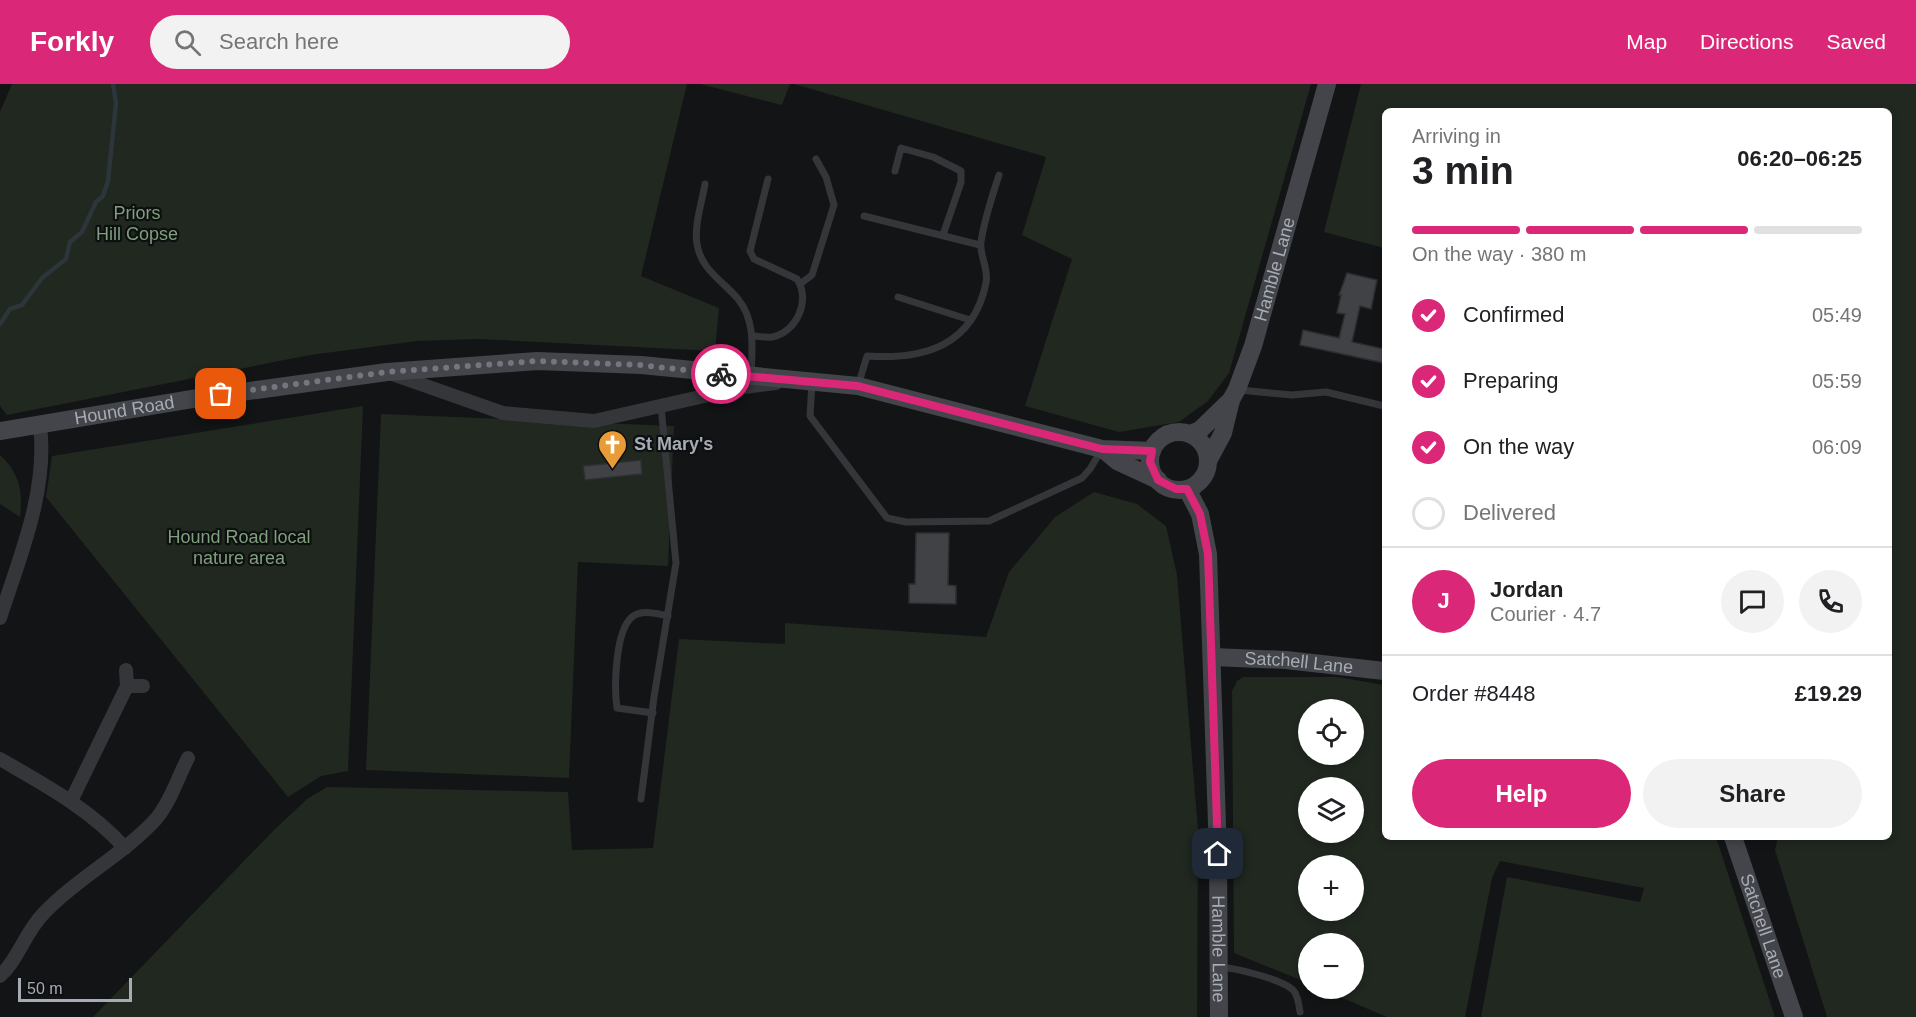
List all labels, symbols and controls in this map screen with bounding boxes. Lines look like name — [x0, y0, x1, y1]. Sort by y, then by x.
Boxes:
search box — [150, 15, 570, 69]
text: Forkly — [30, 26, 114, 57]
icon: search — [171, 26, 204, 59]
text: Search here — [219, 29, 339, 54]
text: Map — [1626, 30, 1667, 53]
text: Directions — [1700, 30, 1793, 53]
text: Saved — [1826, 30, 1886, 53]
text: Arriving in — [1412, 125, 1501, 147]
text: 06:20–06:25 — [1737, 146, 1862, 171]
text: 3 min — [1412, 149, 1514, 192]
park label: Priors Hill Copse — [96, 203, 178, 244]
street label: Hamble Lane — [1250, 215, 1299, 324]
text: On the way · 380 m — [1412, 243, 1587, 265]
icon: check — [1412, 299, 1445, 332]
text: Confirmed — [1463, 302, 1564, 327]
text: 05:49 — [1812, 304, 1862, 326]
courier — [691, 344, 751, 404]
icon: bike — [705, 358, 738, 391]
icon: check — [1412, 365, 1445, 398]
pin — [195, 368, 246, 419]
text: Preparing — [1463, 368, 1558, 393]
text: 05:59 — [1812, 370, 1862, 392]
icon: bag — [204, 377, 237, 410]
street label: Hound Road — [73, 392, 176, 428]
church icon: St Mary's — [597, 428, 629, 470]
icon: check — [1412, 431, 1445, 464]
place label: St Mary's — [634, 434, 713, 454]
text: On the way — [1463, 434, 1574, 459]
text: 06:09 — [1812, 436, 1862, 458]
text: Delivered — [1463, 500, 1556, 525]
park label: Hound Road local nature area — [167, 527, 311, 568]
button: chat — [1721, 570, 1784, 633]
button: phone — [1799, 570, 1862, 633]
text: Jordan — [1490, 577, 1563, 602]
text: J — [1437, 588, 1450, 613]
text: Courier · 4.7 — [1490, 603, 1601, 625]
street label: Satchell Lane — [1244, 648, 1354, 677]
text: Order #8448 — [1412, 681, 1536, 706]
text: £19.29 — [1795, 681, 1862, 706]
map controls — [1298, 699, 1364, 999]
button: locate — [1298, 699, 1364, 765]
button: Help — [1412, 759, 1631, 828]
button: Share — [1643, 759, 1862, 828]
button: layers — [1298, 777, 1364, 843]
pin — [1192, 828, 1243, 879]
icon: home — [1201, 837, 1234, 870]
button: + — [1298, 855, 1364, 921]
street label: Satchell Lane — [1736, 871, 1790, 981]
street label: Hamble Lane — [1208, 895, 1229, 1002]
button: − — [1298, 933, 1364, 999]
scale bar — [18, 975, 132, 1002]
text: 50 m — [27, 980, 63, 997]

